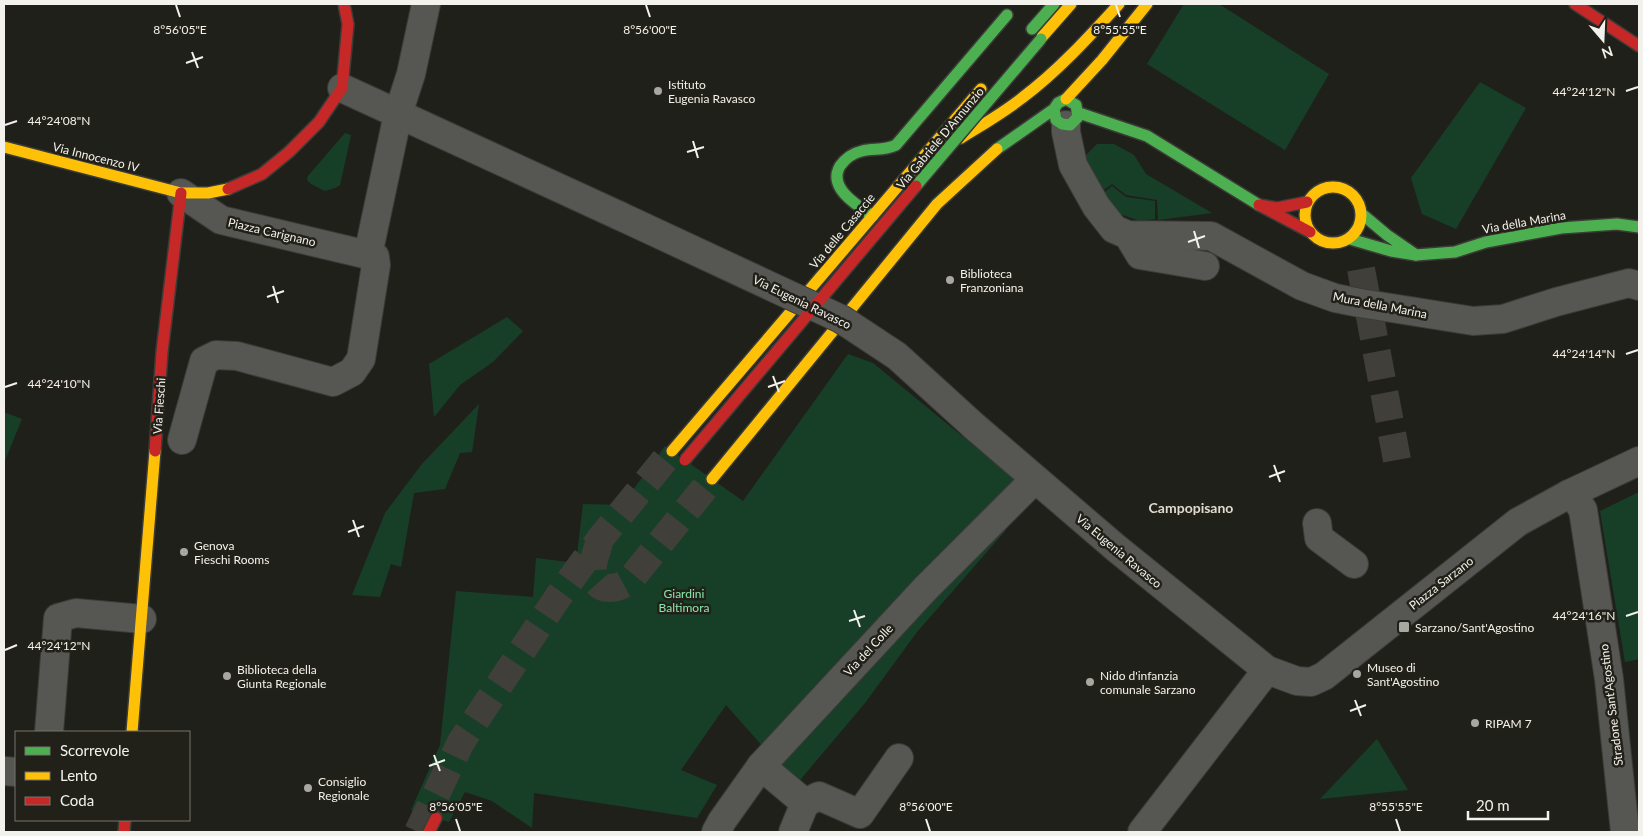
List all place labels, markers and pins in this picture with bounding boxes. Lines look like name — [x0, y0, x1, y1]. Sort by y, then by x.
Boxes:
place label: Istituto Eugenia Ravasco — [668, 77, 756, 106]
marker: Istituto Eugenia Ravasco — [652, 85, 664, 97]
place label: Biblioteca Franzoniana — [960, 266, 1024, 295]
marker: Biblioteca Franzoniana — [944, 274, 956, 286]
place label: Genova Fieschi Rooms — [194, 538, 269, 567]
marker: Genova Fieschi Rooms — [178, 546, 190, 558]
marker: Sarzano/Sant'Agostino — [1397, 620, 1411, 634]
place label: Sarzano/Sant'Agostino — [1415, 620, 1535, 635]
place label: Museo di Sant'Agostino — [1367, 660, 1439, 689]
place label: Biblioteca della Giunta Regionale — [237, 662, 326, 691]
place label: Nido d'infanzia comunale Sarzano — [1100, 668, 1196, 697]
marker: Museo di Sant'Agostino — [1351, 668, 1363, 680]
marker: Biblioteca della Giunta Regionale — [221, 670, 233, 682]
marker: Nido d'infanzia comunale Sarzano — [1084, 676, 1096, 688]
place label: RIPAM 7 — [1485, 716, 1532, 731]
marker: RIPAM 7 — [1469, 717, 1481, 729]
place label: Consiglio Regionale — [318, 774, 369, 803]
marker: Consiglio Regionale — [302, 782, 314, 794]

